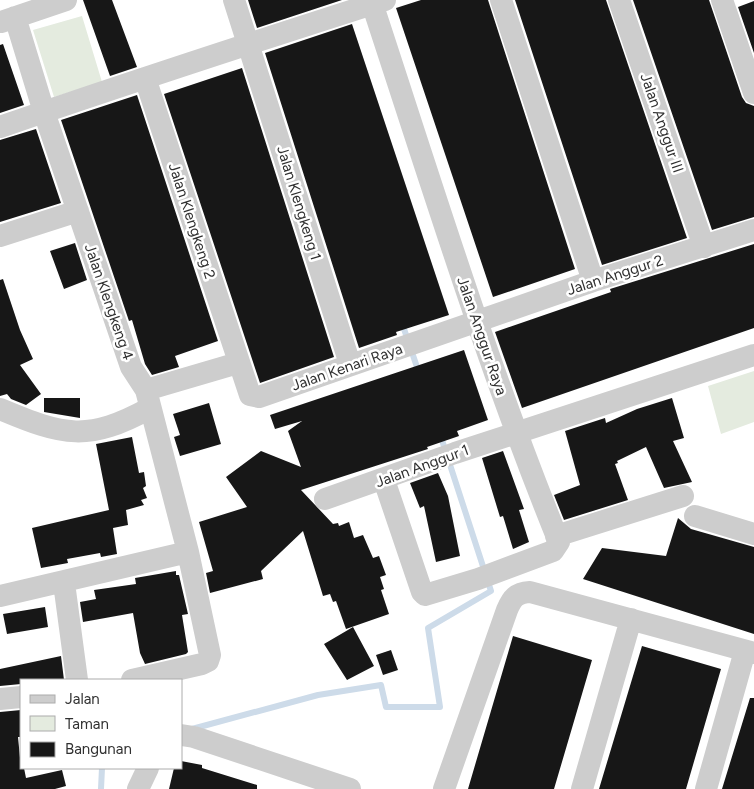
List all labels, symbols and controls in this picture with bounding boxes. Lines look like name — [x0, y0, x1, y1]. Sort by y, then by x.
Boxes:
street label: Jalan Anggur III — [637, 71, 687, 175]
street label: Jalan Klengkeng 1 — [273, 144, 325, 262]
street label: Jalan Klengkeng 2 — [165, 161, 219, 281]
street label: Jalan Klengkeng 4 — [81, 242, 137, 362]
street label: Jalan Anggur 2 — [565, 251, 665, 299]
street label: Jalan Anggur Raya — [453, 274, 511, 398]
street label: Jalan Kenari Raya — [289, 340, 405, 394]
street label: Jalan Anggur 1 — [373, 441, 471, 491]
legend — [20, 679, 182, 769]
text: Jalan — [65, 690, 100, 708]
text: Taman — [65, 715, 109, 733]
text: Bangunan — [65, 740, 132, 758]

